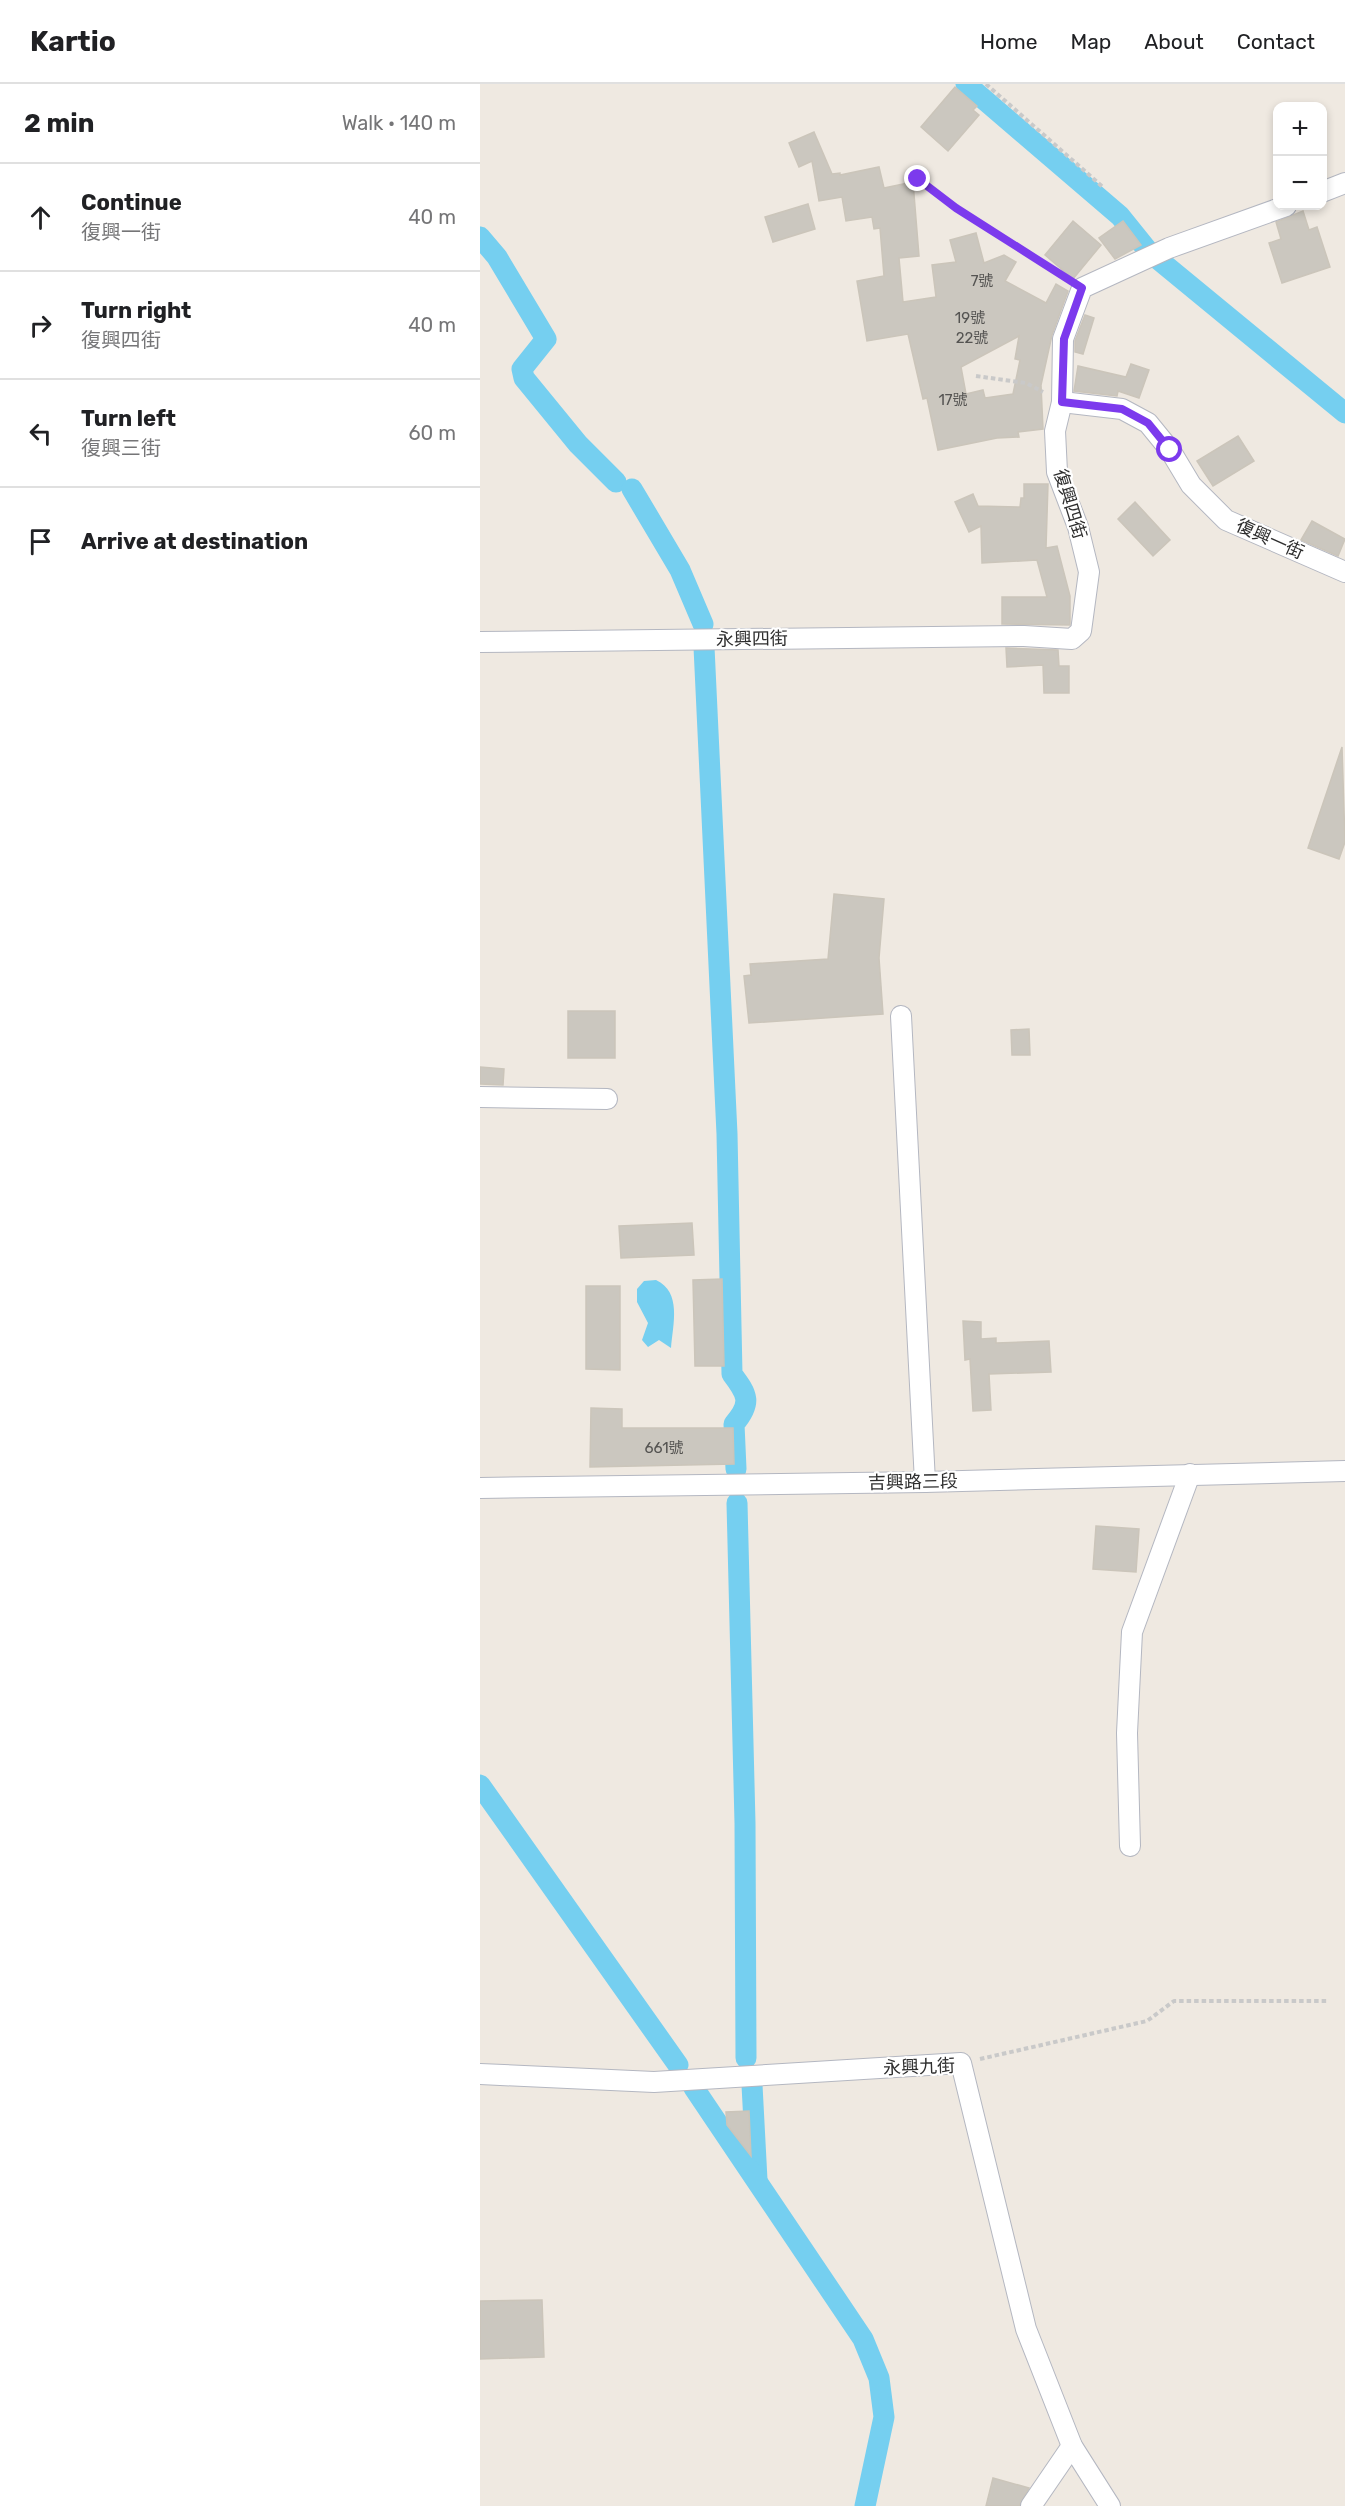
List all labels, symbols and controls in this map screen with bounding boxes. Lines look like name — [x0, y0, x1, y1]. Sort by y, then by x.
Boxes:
text: Kartio — [30, 25, 116, 58]
text: Home — [980, 29, 1037, 54]
text: Map — [1070, 29, 1111, 54]
text: About — [1144, 29, 1204, 54]
text: Contact — [1237, 29, 1315, 54]
map controls — [1273, 102, 1327, 210]
button: + — [1273, 102, 1327, 156]
text: 2 min — [24, 108, 94, 139]
text: Walk · 140 m — [342, 111, 456, 135]
button: − — [1273, 156, 1327, 210]
route end — [904, 165, 930, 191]
text: Continue — [81, 189, 182, 216]
icon: ahead — [24, 201, 57, 234]
text: 40 m — [408, 205, 456, 229]
text: 復興一街 — [81, 220, 161, 244]
house number: 7號 — [971, 272, 993, 290]
text: Turn right — [81, 297, 191, 324]
icon: right — [24, 309, 57, 342]
house number: 19號 — [955, 309, 985, 327]
text: 40 m — [408, 313, 456, 337]
text: 復興四街 — [81, 328, 161, 352]
house number: 22號 — [956, 329, 988, 347]
house number: 17號 — [938, 391, 968, 409]
text: Turn left — [81, 405, 176, 432]
icon: left — [24, 417, 57, 450]
text: 60 m — [409, 421, 456, 445]
text: 復興三街 — [81, 436, 161, 460]
route start — [1156, 436, 1182, 462]
street label: 復興四街 — [1049, 466, 1091, 542]
street label: 復興一街 — [1233, 514, 1307, 564]
icon: arrive — [24, 525, 57, 558]
text: Arrive at destination — [81, 528, 308, 555]
street label: 永興四街 — [716, 627, 788, 651]
house number: 661號 — [644, 1439, 684, 1457]
street label: 吉興路三段 — [868, 1470, 958, 1494]
street label: 永興九街 — [883, 2055, 955, 2079]

